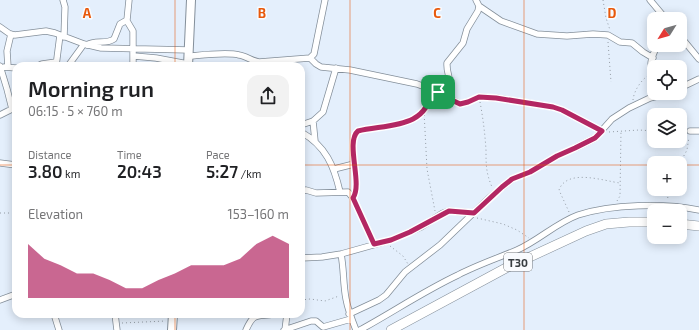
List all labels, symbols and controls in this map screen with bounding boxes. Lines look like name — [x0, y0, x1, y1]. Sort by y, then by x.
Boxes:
text: A — [83, 5, 92, 21]
text: B — [258, 5, 266, 21]
text: C — [433, 5, 441, 21]
text: D — [608, 5, 617, 21]
north arrow — [647, 12, 687, 52]
map controls — [647, 12, 687, 244]
button: locate — [647, 60, 687, 100]
text: Morning run — [28, 75, 154, 101]
button: share — [247, 75, 289, 117]
pin — [421, 75, 455, 109]
icon: arrive — [427, 81, 449, 103]
text: 06:15 · 5 × 760 m — [28, 103, 123, 119]
button: layers — [647, 108, 687, 148]
text: Distance — [28, 148, 71, 161]
text: Time — [117, 148, 142, 161]
text: Pace — [206, 148, 230, 161]
button: + — [647, 156, 687, 196]
text: 3.80 — [28, 161, 63, 181]
text: 20:43 — [117, 161, 162, 181]
text: 5:27 — [206, 161, 238, 181]
text: km — [63, 167, 80, 180]
text: /km — [238, 167, 261, 180]
button: − — [647, 204, 687, 244]
text: Elevation — [28, 206, 83, 222]
text: 153–160 m — [228, 206, 289, 222]
road number: T30 — [504, 253, 532, 271]

